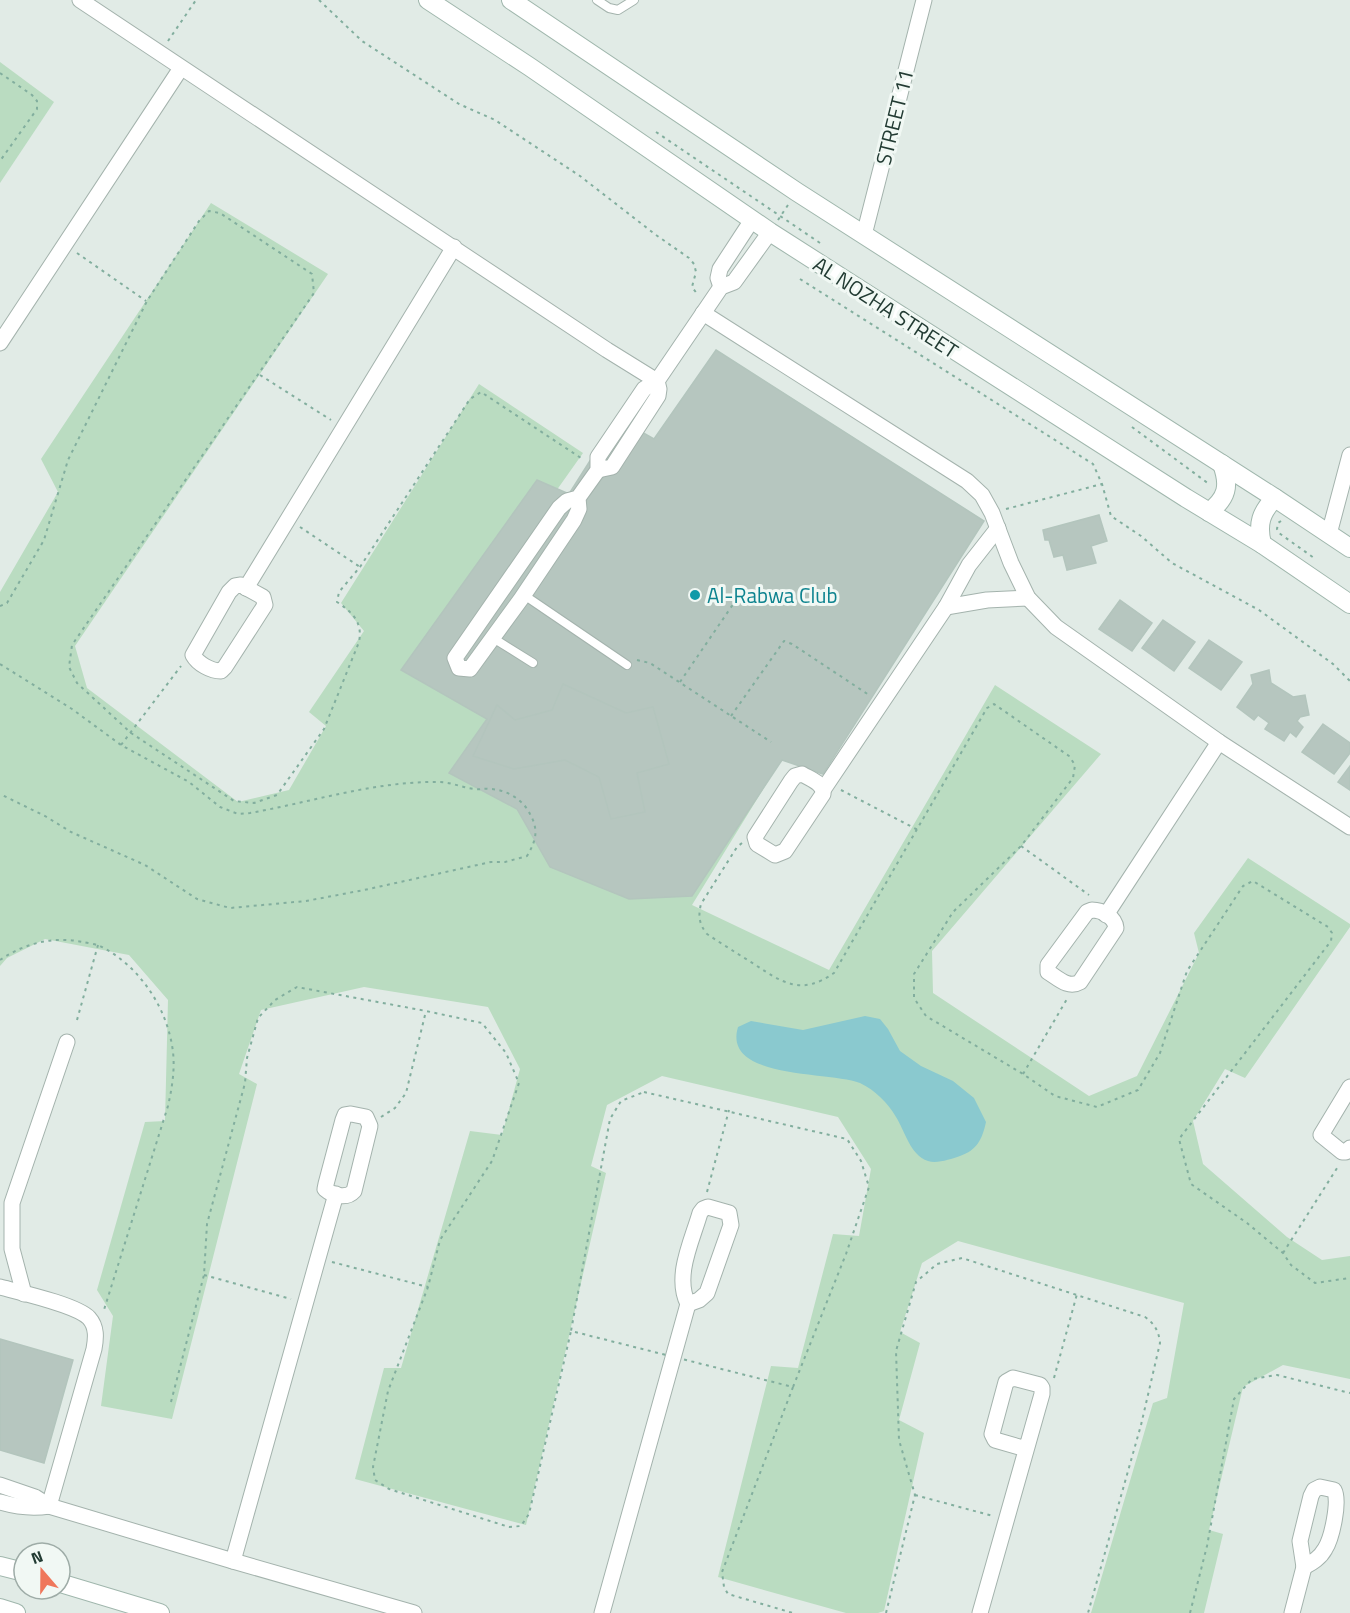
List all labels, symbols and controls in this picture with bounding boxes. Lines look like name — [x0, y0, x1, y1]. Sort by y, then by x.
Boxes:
street label: STREET 11 — [867, 66, 921, 168]
street label: AL NOZHA STREET — [807, 248, 965, 366]
place label: Al-Rabwa Club — [707, 579, 837, 611]
marker: Al-Rabwa Club — [688, 588, 702, 602]
north arrow — [12, 1541, 72, 1601]
text: N — [28, 1544, 46, 1570]

